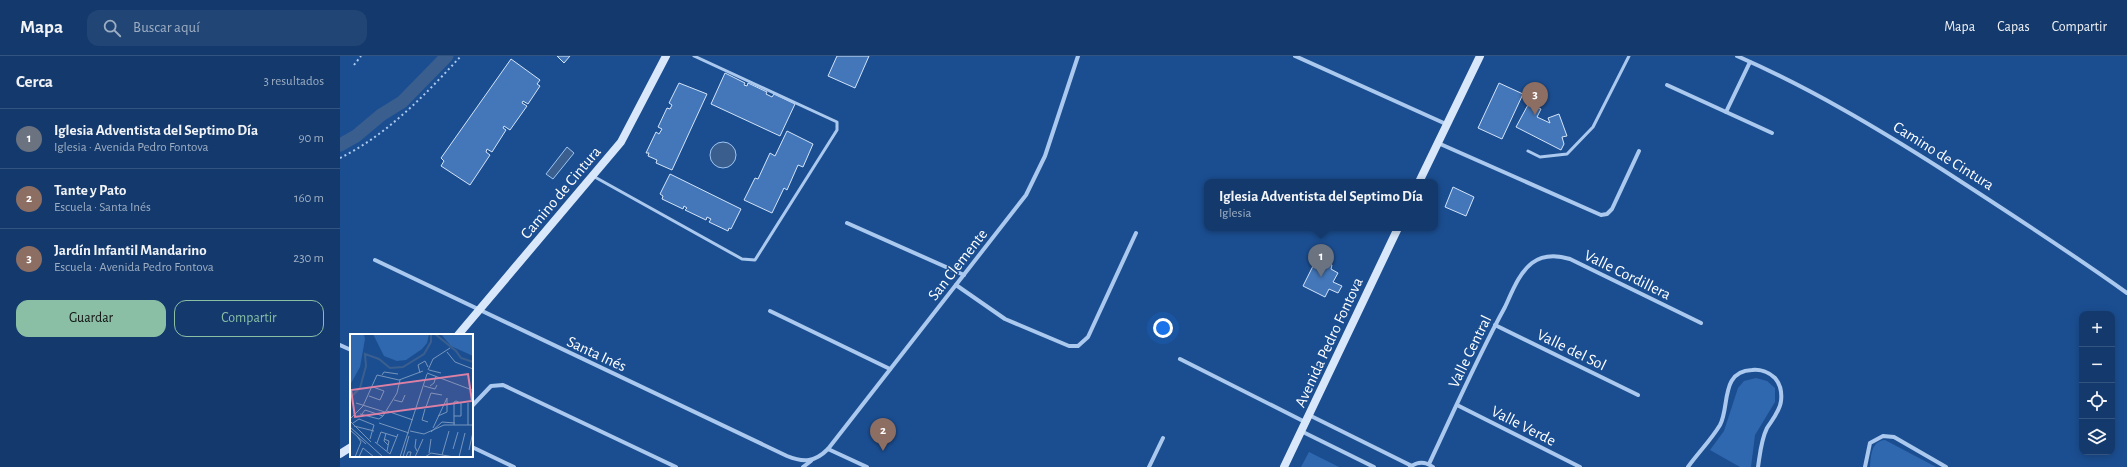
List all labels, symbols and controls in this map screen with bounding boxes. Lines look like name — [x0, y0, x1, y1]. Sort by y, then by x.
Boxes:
search box — [87, 10, 367, 46]
icon: search — [101, 17, 123, 39]
text: Mapa — [20, 18, 63, 37]
text: Buscar aquí — [133, 20, 200, 35]
text: Mapa — [1944, 20, 1975, 34]
text: Capas — [1997, 20, 2030, 34]
text: Compartir — [2052, 20, 2107, 34]
text: Cerca — [16, 73, 53, 90]
text: 3 resultados — [264, 75, 324, 88]
pin: 3 — [1522, 82, 1548, 115]
street label: Camino de Cintura — [1890, 119, 1997, 193]
text: Iglesia Adventista del Septimo Día — [54, 123, 258, 138]
text: 1 — [27, 132, 31, 145]
text: 90 m — [298, 132, 324, 145]
text: Iglesia · Avenida Pedro Fontova — [54, 141, 209, 154]
street label: Camino de Cintura — [518, 143, 604, 242]
popup — [1204, 179, 1438, 231]
text: Tante y Pato — [54, 183, 126, 198]
text: Iglesia Adventista del Septimo Día — [1219, 189, 1423, 204]
text: 2 — [26, 192, 32, 205]
text: 160 m — [294, 192, 324, 205]
text: Escuela · Santa Inés — [54, 201, 151, 214]
text: Iglesia — [1219, 207, 1252, 220]
street label: San Clemente — [925, 226, 990, 303]
text: Jardín Infantil Mandarino — [54, 243, 207, 258]
pin: 1 — [1308, 244, 1334, 277]
street label: Valle Cordillera — [1582, 247, 1673, 303]
text: 3 — [26, 252, 32, 265]
text: 230 m — [293, 252, 324, 265]
text: Escuela · Avenida Pedro Fontova — [54, 261, 214, 274]
street label: Avenida Pedro Fontova — [1292, 275, 1366, 410]
button: Guardar — [16, 300, 166, 337]
button: Compartir — [174, 300, 324, 337]
map controls — [2079, 311, 2115, 455]
button: + — [2079, 311, 2115, 347]
street label: Valle Central — [1445, 313, 1494, 390]
your location — [1153, 318, 1173, 338]
street label: Valle del Sol — [1534, 326, 1609, 373]
street label: Santa Inés — [564, 333, 629, 375]
inset map — [350, 334, 473, 457]
button: − — [2079, 347, 2115, 383]
button: locate — [2079, 383, 2115, 419]
street label: Valle Verde — [1489, 403, 1558, 449]
pin: 2 — [870, 418, 896, 451]
button: layers — [2079, 419, 2115, 455]

